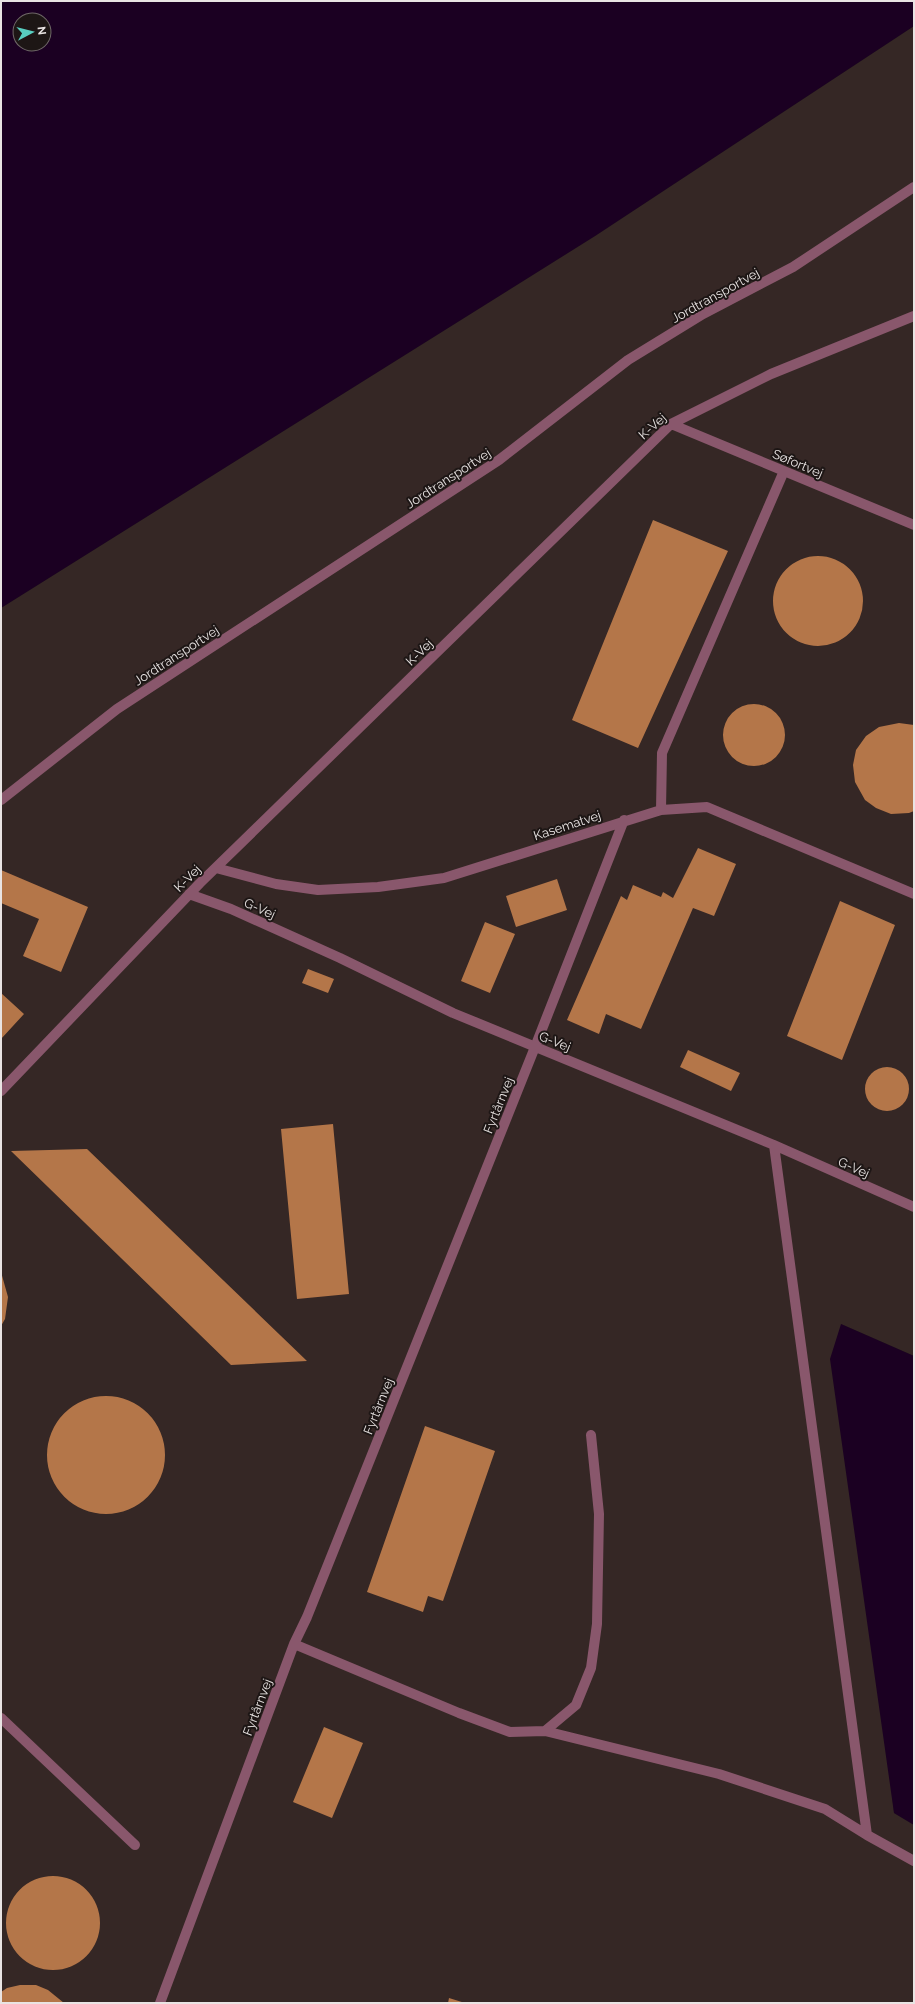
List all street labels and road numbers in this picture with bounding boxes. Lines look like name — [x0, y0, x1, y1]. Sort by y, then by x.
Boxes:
street label: Jordtransportvej — [669, 265, 762, 326]
street label: K-Vej — [636, 410, 669, 443]
street label: Jordtransportvej — [403, 445, 493, 511]
street label: Søfortvej — [770, 446, 825, 481]
street label: Jordtransportvej — [131, 622, 221, 688]
street label: K-Vej — [403, 636, 436, 669]
street label: Kasematvej — [532, 808, 603, 843]
street label: K-Vej — [171, 862, 204, 895]
street label: G-Vej — [242, 895, 278, 922]
street label: G-Vej — [537, 1028, 573, 1055]
street label: Fyrtårnvej — [480, 1075, 517, 1136]
street label: G-Vej — [836, 1154, 872, 1181]
street label: Fyrtårnvej — [360, 1376, 397, 1437]
street label: Fyrtårnvej — [240, 1677, 275, 1738]

